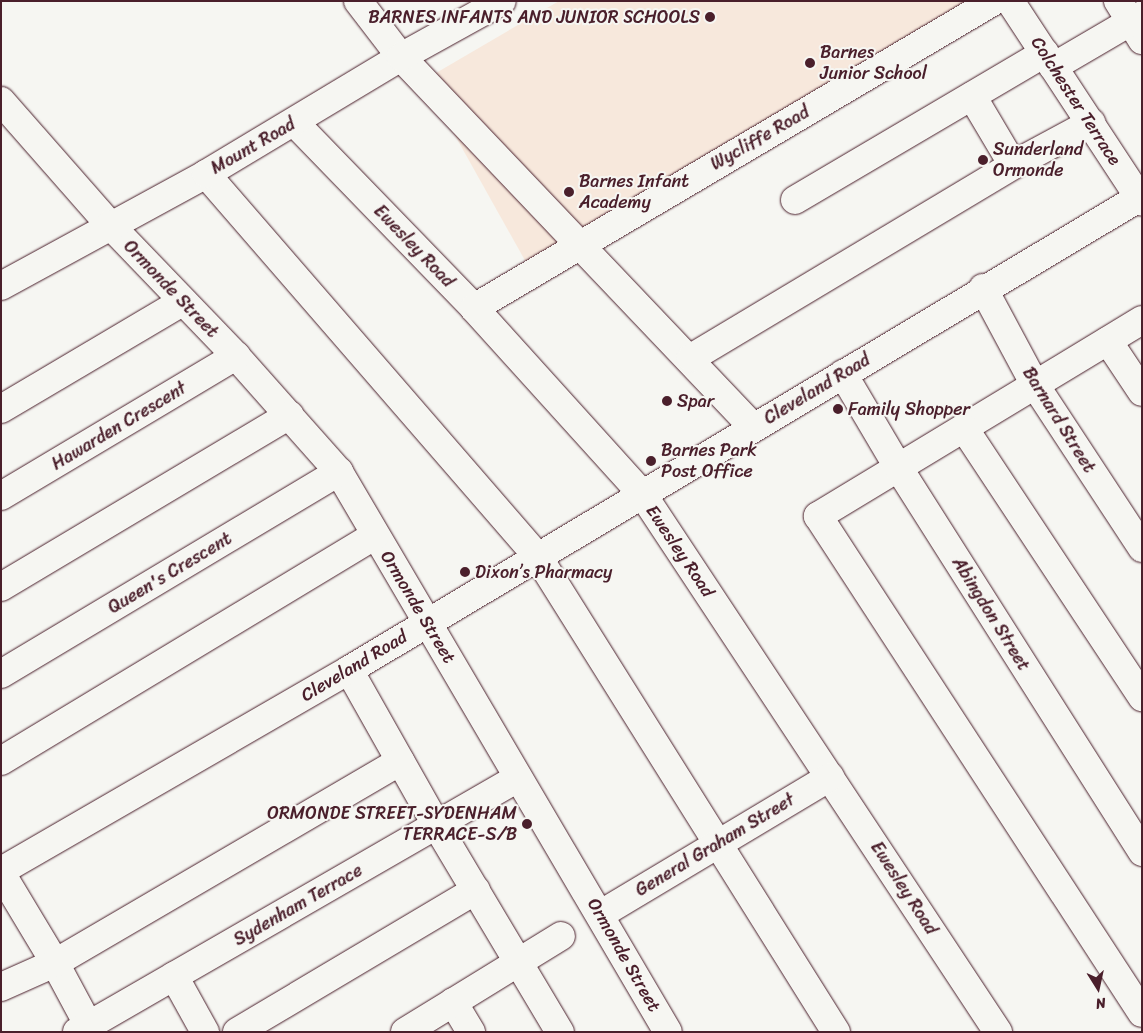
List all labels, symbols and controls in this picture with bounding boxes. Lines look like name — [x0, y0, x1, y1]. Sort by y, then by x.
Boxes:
place label: BARNES INFANTS AND JUNIOR SCHOOLS — [364, 6, 700, 28]
marker: BARNES INFANTS AND JUNIOR SCHOOLS — [704, 11, 716, 23]
street label: Colchester Terrace — [1026, 33, 1126, 169]
place label: Barnes Junior School — [820, 42, 927, 84]
marker: Barnes Junior School — [804, 57, 816, 69]
street label: Wycliffe Road — [707, 101, 813, 175]
street label: Mount Road — [207, 113, 299, 179]
place label: Sunderland Ormonde — [993, 139, 1083, 182]
marker: Sunderland Ormonde — [977, 154, 989, 166]
place label: Barnes Infant Academy — [579, 171, 689, 213]
marker: Barnes Infant Academy — [563, 186, 575, 198]
street label: Ewesley Road — [369, 200, 459, 292]
street label: Ormonde Street — [119, 236, 223, 342]
street label: Cleveland Road — [760, 349, 874, 429]
street label: Barnard Street — [1018, 363, 1100, 477]
street label: Hawarden Crescent — [47, 377, 191, 475]
place label: Spar — [677, 390, 714, 412]
marker: Spar — [661, 395, 673, 407]
place label: Family Shopper — [848, 398, 970, 420]
marker: Family Shopper — [832, 403, 844, 415]
place label: Barnes Park Post Office — [661, 440, 757, 482]
marker: Barnes Park Post Office — [645, 455, 657, 467]
street label: Ewesley Road — [641, 501, 719, 601]
street label: Queen's Crescent — [104, 528, 236, 618]
street label: Ormonde Street — [376, 547, 460, 667]
street label: Abingdon Street — [947, 553, 1035, 675]
place label: Dixon’s Pharmacy — [475, 561, 612, 583]
marker: Dixon’s Pharmacy — [459, 566, 471, 578]
street label: Cleveland Road — [297, 626, 411, 706]
street label: General Graham Street — [631, 789, 799, 901]
place label: ORMONDE STREET-SYDENHAM TERRACE-S/B — [265, 803, 517, 846]
marker: ORMONDE STREET-SYDENHAM TERRACE-S/B — [521, 818, 533, 830]
street label: Ewesley Road — [866, 837, 942, 939]
street label: Sydenham Terrace — [230, 859, 366, 951]
street label: Ormonde Street — [583, 894, 665, 1016]
north arrow — [1073, 963, 1123, 1013]
text: N — [1094, 990, 1108, 1016]

